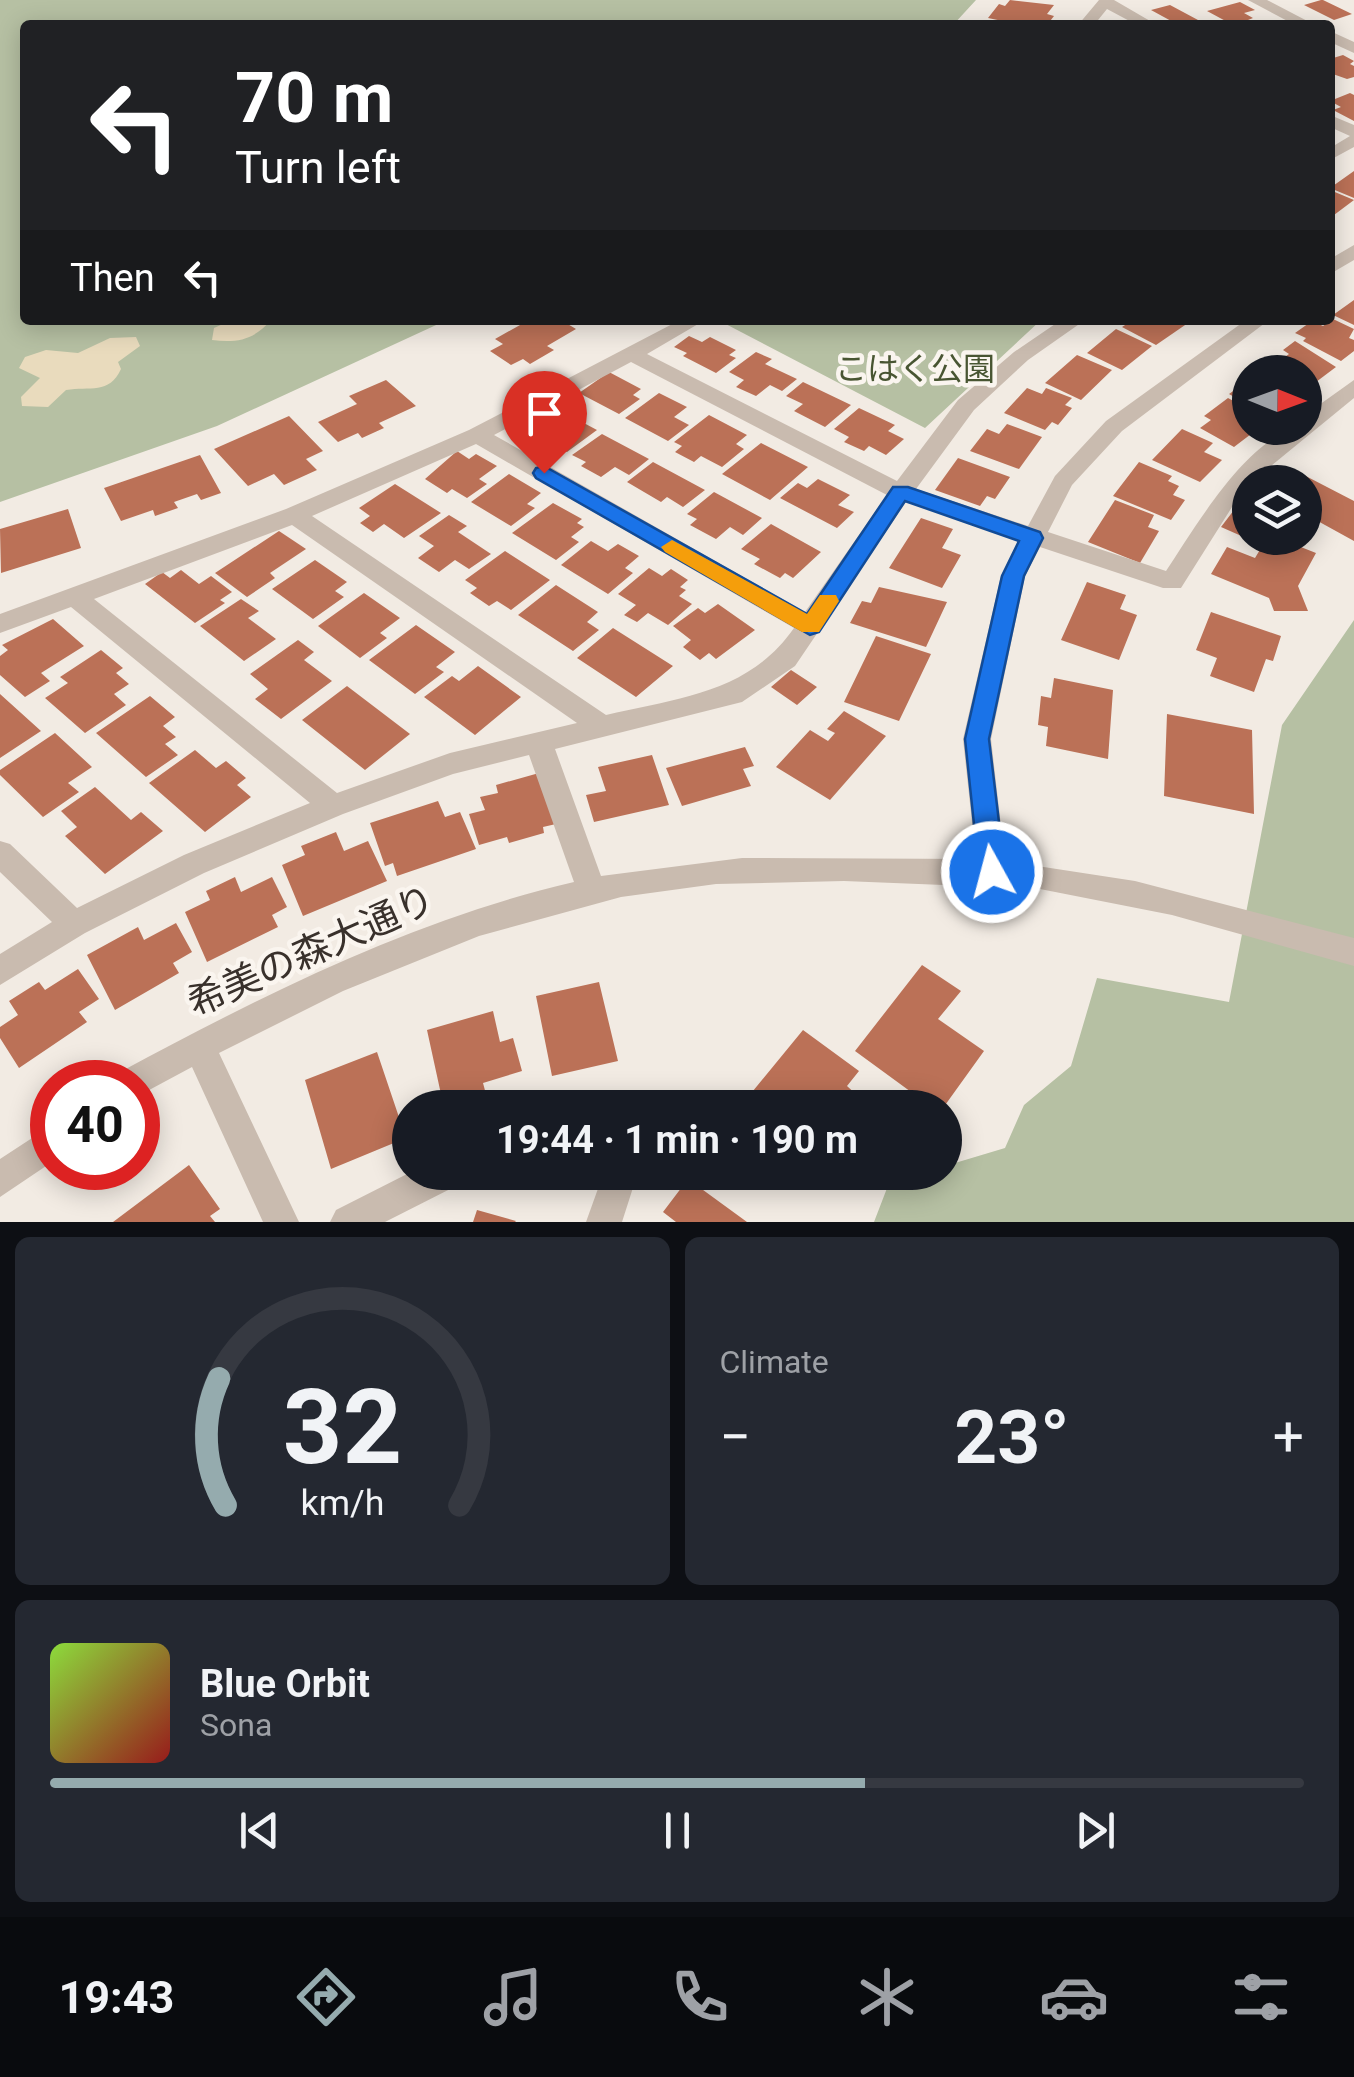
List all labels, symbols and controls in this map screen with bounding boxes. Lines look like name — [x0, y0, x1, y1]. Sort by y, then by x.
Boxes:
text: 70 m — [235, 57, 393, 139]
icon: left — [70, 60, 200, 190]
text: Turn left — [235, 141, 401, 194]
icon: left — [175, 250, 230, 305]
text: Then — [70, 256, 155, 300]
park label: こはく公園 — [835, 350, 995, 388]
north arrow — [1232, 355, 1322, 445]
map controls — [1232, 355, 1322, 555]
pin — [502, 371, 587, 474]
icon: arrive — [517, 386, 572, 441]
button: layers — [1232, 465, 1322, 555]
position arrow — [940, 820, 1044, 924]
street label: 希美の森大通り — [181, 877, 441, 1025]
speed limit sign: 40 — [30, 1060, 160, 1190]
text: 19:44 · 1 min · 190 m — [496, 1118, 858, 1162]
text: Climate — [720, 1343, 829, 1381]
text: 32 — [283, 1367, 402, 1488]
text: 23° — [954, 1393, 1070, 1481]
text: − — [720, 1405, 751, 1469]
text: + — [1273, 1405, 1304, 1469]
text: km/h — [300, 1482, 384, 1524]
text: Blue Orbit — [200, 1662, 370, 1706]
text: Sona — [200, 1706, 272, 1744]
icon: previous — [232, 1803, 287, 1858]
icon: pause — [650, 1803, 705, 1858]
icon: next — [1068, 1803, 1123, 1858]
icon: directions — [291, 1962, 361, 2032]
icon: music — [478, 1962, 548, 2032]
icon: phone — [665, 1962, 735, 2032]
icon: climate — [852, 1962, 922, 2032]
icon: car — [1039, 1962, 1109, 2032]
icon: filters — [1226, 1962, 1296, 2032]
text: 19:43 — [58, 1971, 174, 2024]

